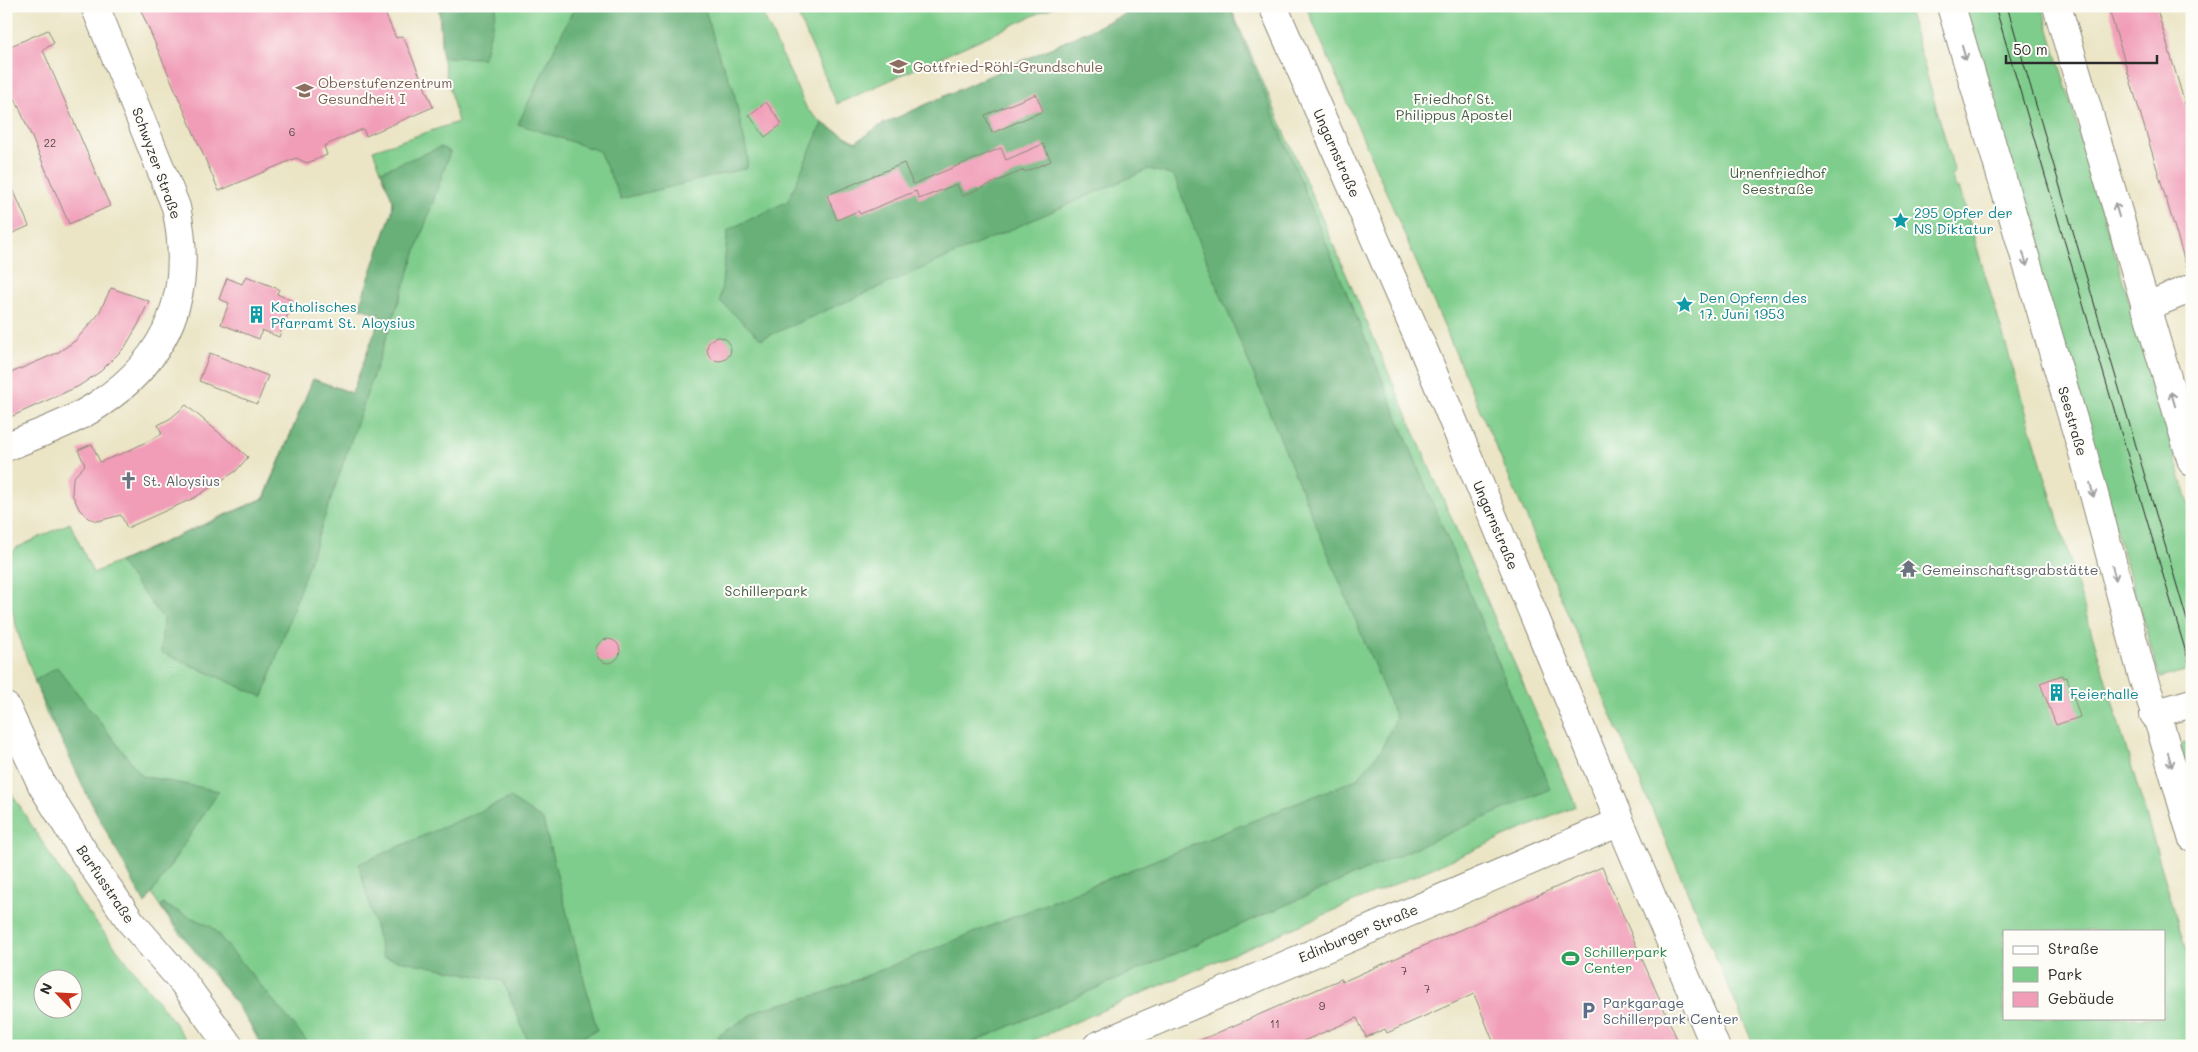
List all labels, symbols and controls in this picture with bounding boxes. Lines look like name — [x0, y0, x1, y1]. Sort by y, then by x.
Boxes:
scale bar — [2006, 32, 2157, 64]
text: 50 m — [2013, 39, 2048, 59]
one-way arrow — [1960, 45, 1970, 61]
school or university icon: Gottfried-Röhl-Grundschule — [889, 56, 909, 76]
place label: Gottfried-Röhl-Grundschule — [913, 57, 1103, 76]
place label: Oberstufenzentrum Gesundheit I — [318, 73, 452, 108]
school or university icon: Oberstufenzentrum Gesundheit I — [294, 80, 314, 100]
park label: Friedhof St. Philippus Apostel — [1396, 89, 1512, 124]
street label: Schwyzer Straße — [128, 105, 186, 221]
street label: Ungarnstraße — [1309, 106, 1365, 200]
house number: 6 — [289, 124, 295, 139]
house number: 22 — [44, 135, 56, 150]
park label: Urnenfriedhof Seestraße — [1730, 163, 1827, 198]
one-way arrow — [2111, 202, 2121, 218]
place label: 295 Opfer der NS Diktatur — [1914, 203, 2013, 238]
place icon: 295 Opfer der NS Diktatur — [1890, 210, 1910, 230]
one-way arrow — [2021, 251, 2031, 267]
place label: Den Opfern des 17. Juni 1953 — [1699, 288, 1807, 323]
place icon: Den Opfern des 17. Juni 1953 — [1675, 295, 1695, 315]
place label: Katholisches Pfarramt St. Aloysius — [271, 297, 415, 332]
building icon: Katholisches Pfarramt St. Aloysius — [247, 304, 267, 324]
street label: Seestraße — [2054, 384, 2092, 458]
one-way arrow — [2167, 391, 2177, 407]
church icon: St. Aloysius — [119, 470, 139, 490]
place label: St. Aloysius — [143, 471, 220, 490]
street label: Ungarnstraße — [1469, 478, 1523, 572]
one-way arrow — [2088, 481, 2097, 497]
temple icon: Gemeinschaftsgrabstätte — [1898, 559, 1918, 579]
place label: Gemeinschaftsgrabstätte — [1922, 560, 2098, 579]
one-way arrow — [2109, 565, 2119, 581]
park label: Schillerpark — [725, 581, 807, 600]
building icon: Feierhalle — [2046, 683, 2066, 703]
place label: Feierhalle — [2070, 684, 2139, 703]
one-way arrow — [2165, 752, 2175, 768]
street label: Barfusstraße — [73, 841, 139, 927]
street label: Edinburger Straße — [1295, 899, 1421, 967]
legend — [2003, 930, 2166, 1020]
text: Straße — [2048, 938, 2099, 958]
place label: Schillerpark Center — [1584, 942, 1667, 977]
sports icon: Schillerpark Center — [1560, 949, 1580, 969]
house number: 7 — [1401, 963, 1407, 978]
text: Park — [2048, 964, 2082, 984]
north arrow — [32, 970, 82, 1020]
text: N — [35, 980, 57, 997]
house number: 7 — [1424, 981, 1430, 996]
text: Gebäude — [2048, 988, 2114, 1008]
place label: Parkgarage Schillerpark Center — [1603, 993, 1739, 1028]
house number: 9 — [1319, 998, 1326, 1013]
parking icon: Parkgarage Schillerpark Center — [1579, 1000, 1599, 1020]
house number: 11 — [1270, 1016, 1280, 1031]

